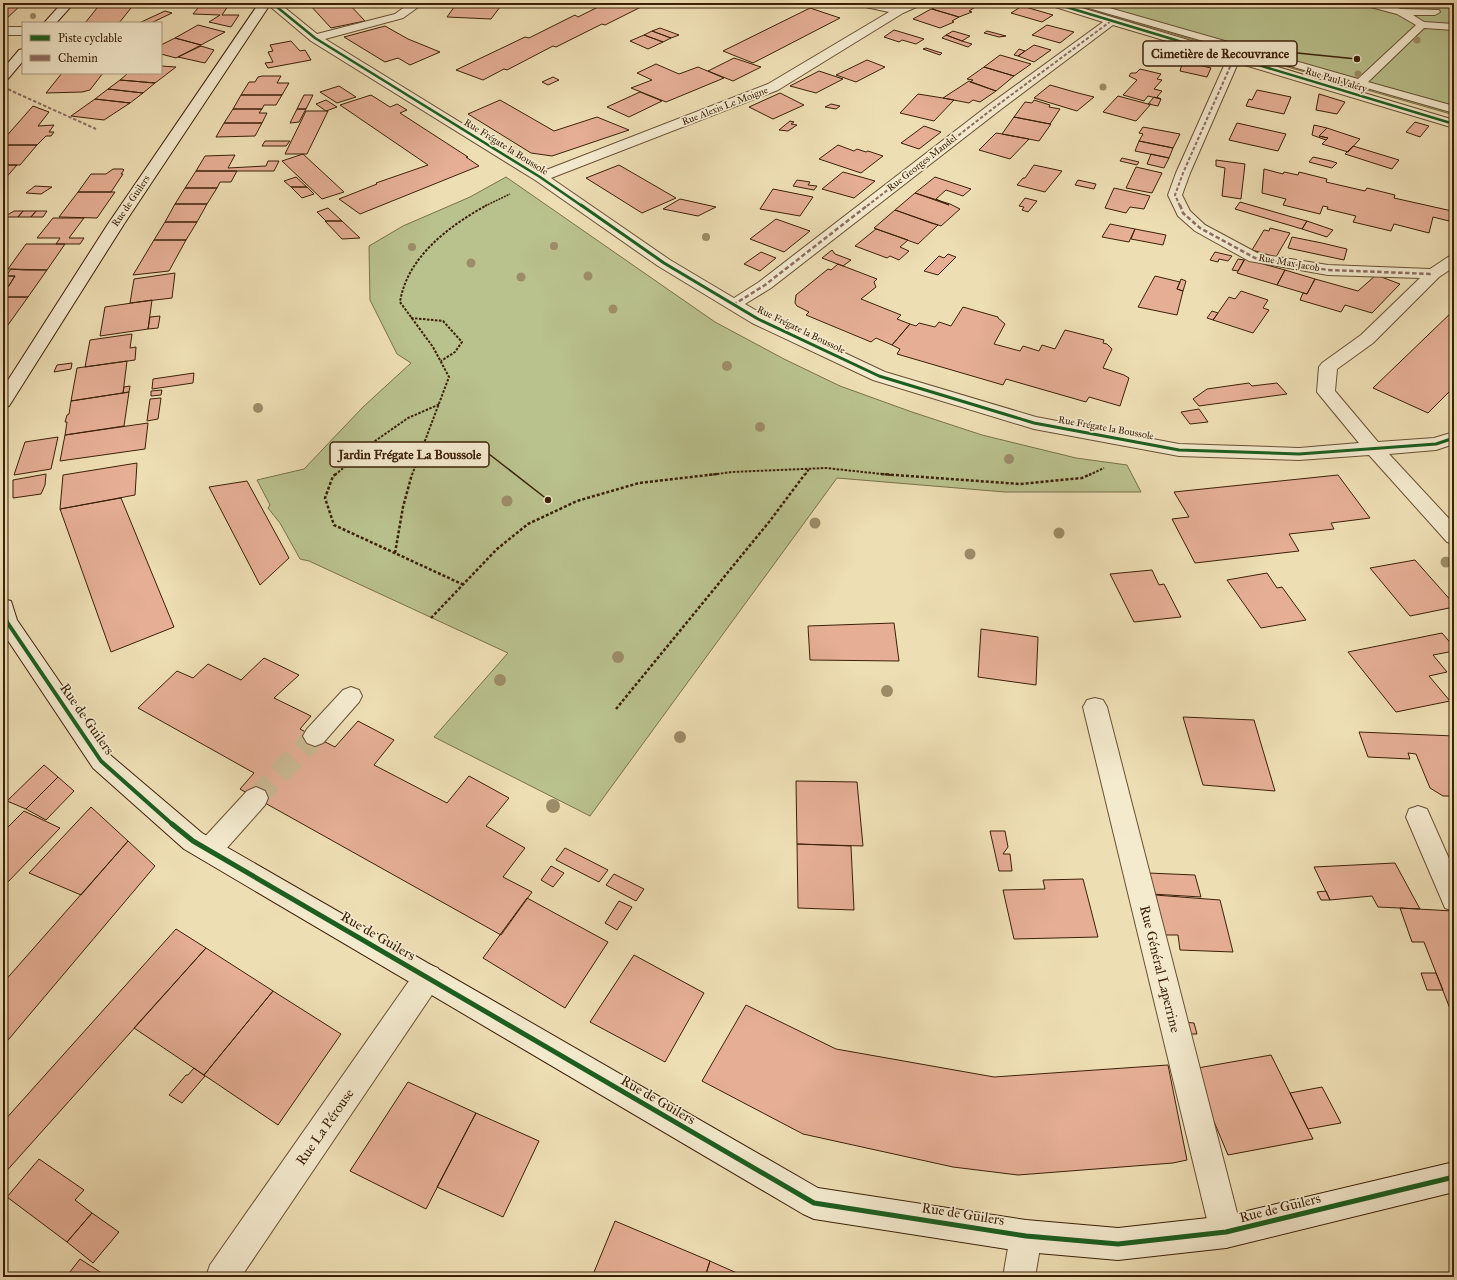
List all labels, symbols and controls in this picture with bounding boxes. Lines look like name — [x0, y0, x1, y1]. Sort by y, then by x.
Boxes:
legend — [22, 22, 162, 74]
text: Piste cyclable — [58, 31, 122, 45]
callout: Cimetière de Recouvrance — [1143, 41, 1297, 66]
text: Cimetière de Recouvrance — [1151, 46, 1290, 62]
text: Chemin — [58, 51, 98, 65]
street label: Rue Paul Valéry — [1304, 65, 1369, 95]
street label: Rue Alexis Le Moigne — [680, 84, 770, 128]
street label: Rue Frégate la Boussole — [462, 116, 550, 178]
street label: Rue Georges Mandel — [885, 132, 960, 194]
street label: Rue de Guilers — [109, 173, 153, 229]
street label: Rue Max Jacob — [1257, 252, 1321, 275]
street label: Rue Frégate la Boussole — [755, 303, 847, 357]
street label: Rue Frégate la Boussole — [1057, 414, 1155, 442]
callout: Jardin Frégate La Boussole — [330, 442, 489, 467]
text: Jardin Frégate La Boussole — [337, 447, 482, 463]
street label: Rue de Guilers — [56, 680, 118, 758]
street label: Rue Général Laperrine — [1136, 904, 1184, 1034]
street label: Rue de Guilers — [338, 908, 418, 964]
street label: Rue de Guilers — [618, 1072, 698, 1128]
street label: Rue La Pérouse — [292, 1085, 358, 1169]
street label: Rue de Guilers — [1237, 1190, 1323, 1226]
street label: Rue de Guilers — [920, 1199, 1006, 1229]

